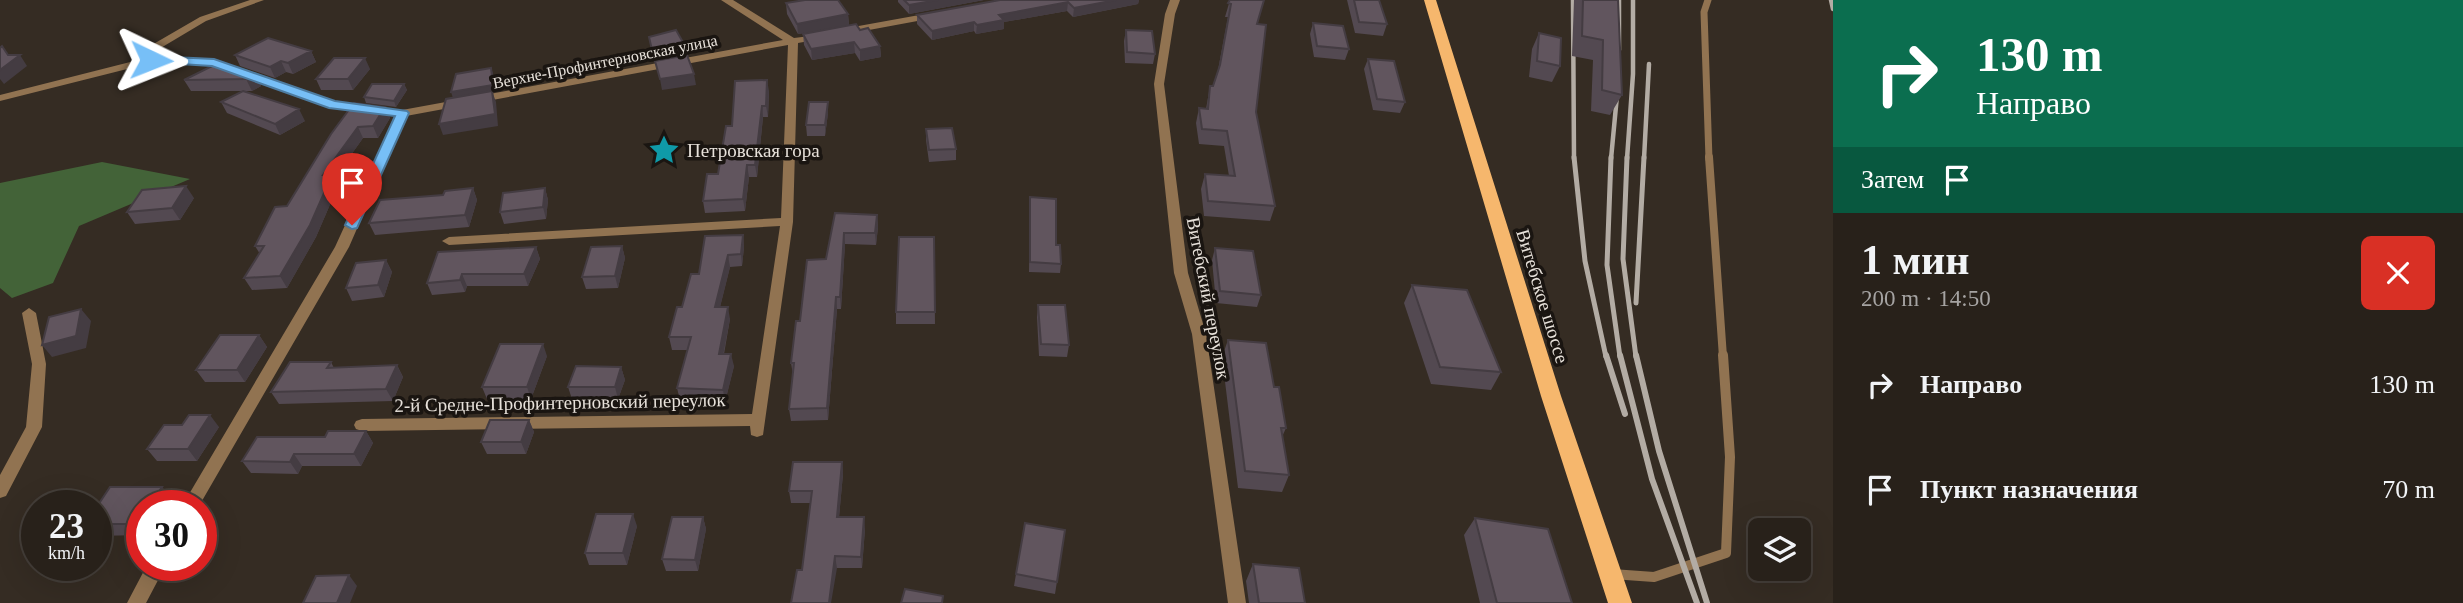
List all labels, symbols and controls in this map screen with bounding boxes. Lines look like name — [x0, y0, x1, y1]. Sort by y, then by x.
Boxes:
position arrow — [114, 23, 188, 97]
text: 130 m — [1976, 27, 2103, 82]
icon: right — [1861, 28, 1952, 119]
street label: Верхне-Профинтерновская улица — [491, 31, 719, 93]
text: Направо — [1976, 85, 2091, 121]
place icon: Петровская гора — [647, 133, 681, 167]
place label: Петровская гора — [687, 140, 820, 161]
pin — [322, 153, 382, 225]
icon: arrive — [1938, 161, 1976, 199]
icon: arrive — [333, 164, 371, 202]
text: Затем — [1861, 165, 1924, 194]
street label: Витебский переулок — [1182, 215, 1235, 382]
street label: Витебское шоссе — [1512, 227, 1573, 366]
button: close — [2361, 236, 2435, 310]
text: 1 мин — [1861, 237, 1970, 283]
text: 200 m · 14:50 — [1861, 286, 1991, 311]
icon: right — [1861, 366, 1899, 404]
text: Направо — [1920, 370, 2022, 399]
text: 130 m — [2369, 370, 2435, 399]
street label: 2-й Средне-Профинтерновский переулок — [394, 389, 727, 416]
icon: arrive — [1861, 471, 1899, 509]
text: Пункт назначения — [1920, 475, 2138, 504]
text: 70 m — [2382, 475, 2435, 504]
speed limit sign: 30 — [126, 490, 217, 581]
text: 23 — [49, 507, 84, 546]
map controls — [1748, 518, 1811, 581]
button: layers — [1748, 518, 1811, 581]
text: km/h — [48, 543, 85, 563]

